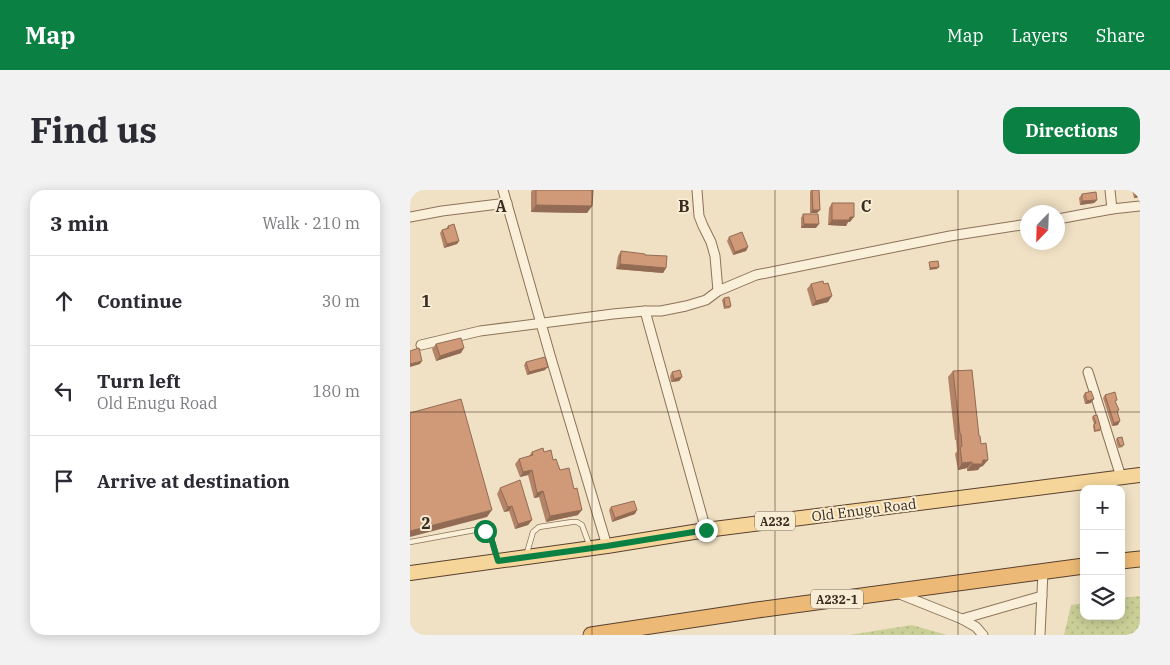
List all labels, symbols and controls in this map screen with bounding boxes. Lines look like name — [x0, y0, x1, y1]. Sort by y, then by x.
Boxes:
text: Map — [25, 19, 75, 51]
text: Map — [947, 24, 984, 47]
text: Layers — [1012, 24, 1068, 47]
text: Share — [1096, 24, 1145, 47]
text: Find us — [30, 107, 157, 153]
button: Directions — [1003, 107, 1140, 154]
text: A — [495, 196, 507, 216]
text: B — [678, 196, 690, 216]
text: C — [861, 196, 871, 216]
north arrow — [1020, 205, 1065, 250]
text: 3 min — [50, 209, 109, 237]
text: Walk · 210 m — [262, 213, 360, 233]
icon: ahead — [50, 287, 78, 315]
text: Continue — [97, 289, 182, 313]
text: 30 m — [322, 291, 360, 311]
text: 1 — [421, 291, 431, 311]
text: Turn left — [97, 369, 180, 393]
icon: left — [50, 377, 78, 405]
text: 180 m — [312, 381, 360, 401]
text: Old Enugu Road — [97, 393, 218, 413]
icon: arrive — [50, 467, 78, 495]
text: Arrive at destination — [97, 469, 290, 493]
map controls — [1080, 485, 1125, 620]
button: + — [1080, 485, 1125, 530]
street label: Old Enugu Road — [811, 495, 918, 525]
road number: A232 — [755, 512, 795, 531]
text: 2 — [421, 513, 431, 533]
route end — [695, 519, 718, 542]
route start — [474, 520, 497, 543]
button: − — [1080, 530, 1125, 575]
button: layers — [1080, 575, 1125, 620]
road number: A232-1 — [811, 589, 863, 608]

